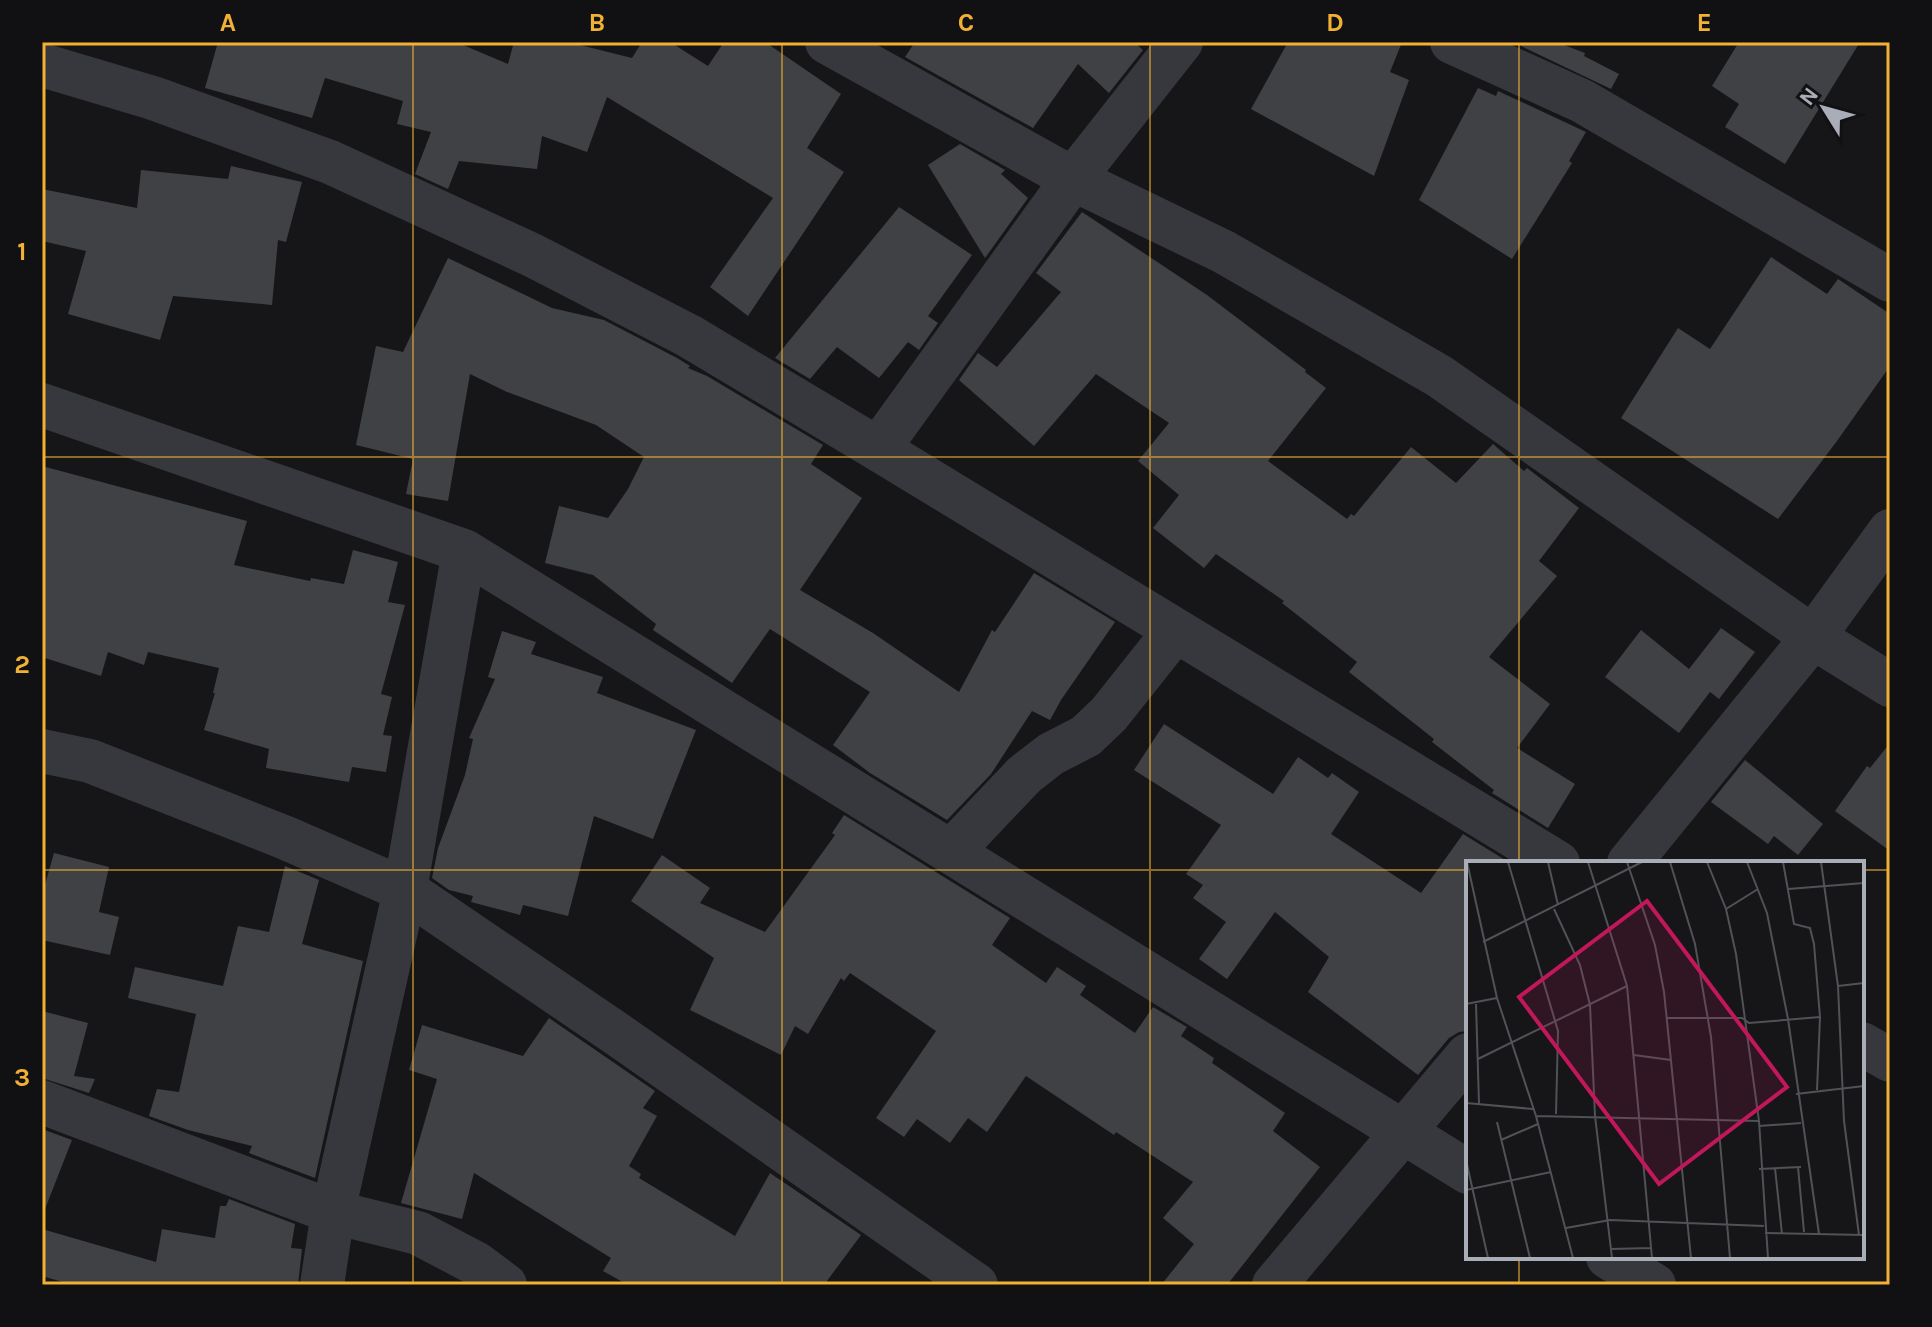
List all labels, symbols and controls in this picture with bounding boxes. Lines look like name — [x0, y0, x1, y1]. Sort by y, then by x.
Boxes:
text: A — [220, 7, 236, 38]
text: B — [589, 7, 605, 38]
text: C — [958, 7, 974, 38]
text: D — [1326, 7, 1344, 38]
text: E — [1696, 7, 1712, 38]
north arrow — [1784, 68, 1864, 148]
text: N — [1794, 82, 1824, 111]
text: 1 — [17, 236, 27, 267]
text: 2 — [14, 649, 30, 680]
inset map — [1466, 861, 1864, 1259]
text: 3 — [14, 1062, 30, 1093]

